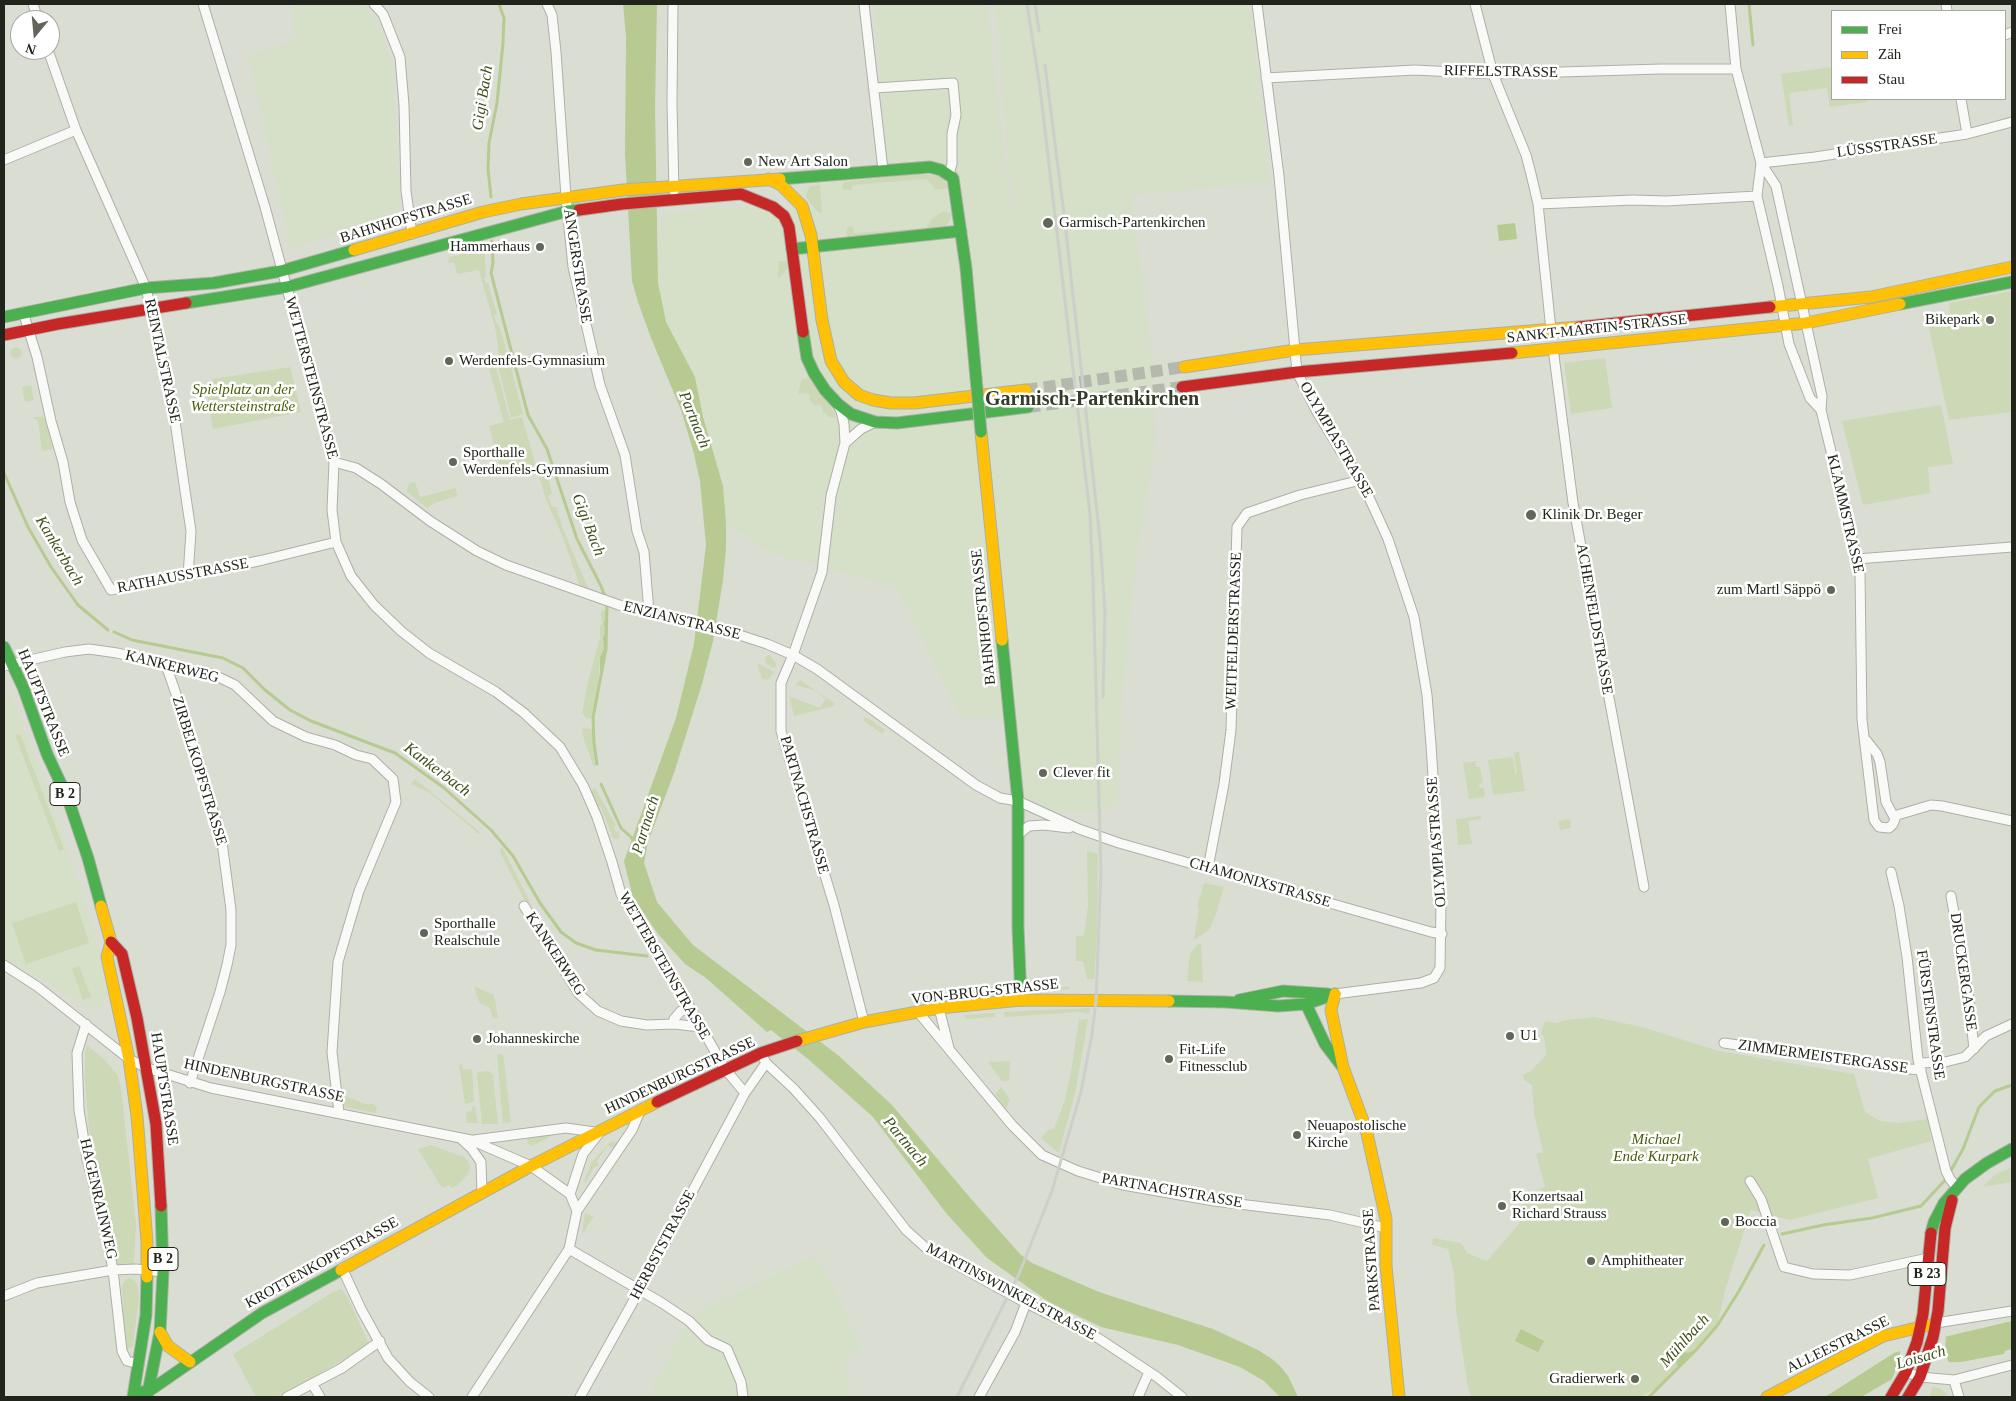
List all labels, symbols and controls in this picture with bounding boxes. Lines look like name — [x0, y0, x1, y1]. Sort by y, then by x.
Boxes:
north arrow — [10, 10, 60, 60]
legend — [1831, 10, 2006, 100]
text: Frei — [1878, 21, 1902, 37]
text: N — [24, 40, 38, 58]
text: Zäh — [1878, 46, 1901, 62]
street label: RIFFELSTRASSE — [1444, 62, 1558, 82]
water label: Gigi Bach — [468, 64, 498, 132]
text: Stau — [1878, 71, 1905, 87]
street label: LÜSSSTRASSE — [1836, 130, 1938, 162]
place label: New Art Salon — [758, 153, 848, 171]
marker: New Art Salon — [742, 156, 754, 168]
street label: BAHNHOFSTRASSE — [338, 190, 474, 248]
street label: ANGERSTRASSE — [559, 207, 595, 325]
place label: Garmisch-Partenkirchen — [1059, 214, 1206, 232]
marker: Garmisch-Partenkirchen — [1041, 216, 1055, 230]
place label: Hammerhaus — [450, 238, 530, 256]
marker: Hammerhaus — [534, 241, 546, 253]
street label: WETTERSTEINSTRASSE — [281, 295, 341, 461]
street label: REINTALSTRASSE — [140, 297, 184, 425]
street label: SANKT-MARTIN-STRASSE — [1506, 311, 1688, 347]
place label: Bikepark — [1925, 311, 1980, 329]
marker: Bikepark — [1984, 314, 1996, 326]
place label: Werdenfels-Gymnasium — [459, 352, 605, 370]
marker: Werdenfels-Gymnasium — [443, 355, 455, 367]
street label: OLYMPIASTRASSE — [1295, 379, 1377, 501]
park label: Spielplatz an der Wettersteinstraße — [191, 381, 295, 416]
district label: Garmisch-Partenkirchen — [985, 388, 1199, 412]
water label: Partnach — [674, 389, 714, 451]
place label: Sporthalle Werdenfels-Gymnasium — [463, 444, 609, 479]
street label: KLAMMSTRASSE — [1823, 453, 1867, 575]
marker: Sporthalle Werdenfels-Gymnasium — [447, 456, 459, 468]
water label: Gigi Bach — [567, 491, 609, 559]
place label: Klinik Dr. Beger — [1542, 506, 1642, 524]
marker: Klinik Dr. Beger — [1524, 508, 1538, 522]
water label: Kankerbach — [31, 513, 87, 589]
street label: ACHENFELDSTRASSE — [1572, 542, 1616, 696]
street label: BAHNHOFSTRASSE — [968, 548, 1000, 686]
street label: WEITFELDERSTRASSE — [1222, 552, 1246, 710]
street label: RATHAUSSTRASSE — [116, 554, 250, 598]
place label: zum Martl Säppö — [1717, 581, 1821, 599]
marker: zum Martl Säppö — [1825, 584, 1837, 596]
street label: ENZIANSTRASSE — [622, 598, 742, 644]
street label: HAUPTSTRASSE — [13, 647, 73, 759]
street label: KANKERWEG — [123, 647, 221, 687]
street label: ZIRBELKOPFSTRASSE — [168, 694, 230, 848]
street label: PARTNACHSTRASSE — [776, 734, 832, 876]
water label: Kankerbach — [400, 739, 474, 801]
place label: Clever fit — [1053, 764, 1110, 782]
marker: Clever fit — [1037, 767, 1049, 779]
street label: OLYMPIASTRASSE — [1423, 776, 1451, 908]
road number: B 2 — [50, 782, 80, 806]
water label: Partnach — [628, 794, 664, 856]
street label: CHAMONIXSTRASSE — [1187, 854, 1333, 912]
street label: WETTERSTEINSTRASSE — [614, 889, 714, 1043]
street label: KANKERWEG — [521, 909, 589, 999]
street label: DRUCKERGASSE — [1946, 912, 1980, 1032]
place label: Sporthalle Realschule — [434, 915, 500, 950]
marker: Sporthalle Realschule — [418, 927, 430, 939]
street label: FÜRSTENSTRASSE — [1912, 949, 1948, 1081]
street label: VON-BRUG-STRASSE — [910, 975, 1060, 1009]
place label: U1 — [1520, 1027, 1538, 1045]
place label: Johanneskirche — [487, 1030, 579, 1048]
marker: U1 — [1504, 1030, 1516, 1042]
street label: HAUPTSTRASSE — [146, 1031, 182, 1147]
marker: Johanneskirche — [471, 1033, 483, 1045]
street label: HINDENBURGSTRASSE — [602, 1033, 758, 1119]
street label: ZIMMERMEISTERGASSE — [1737, 1036, 1909, 1078]
place label: Fit-Life Fitnessclub — [1179, 1041, 1247, 1076]
marker: Fit-Life Fitnessclub — [1163, 1053, 1175, 1065]
street label: HINDENBURGSTRASSE — [182, 1055, 346, 1107]
water label: Partnach — [879, 1113, 931, 1171]
place label: Neuapostolische Kirche — [1307, 1117, 1406, 1152]
marker: Neuapostolische Kirche — [1291, 1129, 1303, 1141]
park label: Michael Ende Kurpark — [1613, 1131, 1699, 1166]
street label: HAGENRAINWEG — [75, 1137, 121, 1261]
street label: PARTNACHSTRASSE — [1100, 1170, 1244, 1212]
street label: HERBSTSTRASSE — [626, 1187, 700, 1303]
place label: Konzertsaal Richard Strauss — [1512, 1188, 1607, 1223]
marker: Konzertsaal Richard Strauss — [1496, 1200, 1508, 1212]
street label: PARKSTRASSE — [1359, 1208, 1385, 1312]
street label: KROTTENKOPFSTRASSE — [242, 1213, 402, 1313]
place label: Boccia — [1735, 1213, 1777, 1231]
marker: Boccia — [1719, 1216, 1731, 1228]
street label: MARTINSWINKELSTRASSE — [923, 1239, 1099, 1345]
road number: B 2 — [148, 1248, 178, 1270]
place label: Amphitheater — [1601, 1252, 1683, 1270]
marker: Amphitheater — [1585, 1255, 1597, 1267]
road number: B 23 — [1908, 1262, 1946, 1286]
water label: Mühlbach — [1656, 1310, 1714, 1372]
street label: ALLEESTRASSE — [1784, 1312, 1892, 1378]
water label: Loisach — [1894, 1342, 1948, 1374]
place label: Gradierwerk — [1549, 1370, 1625, 1388]
marker: Gradierwerk — [1629, 1373, 1641, 1385]

